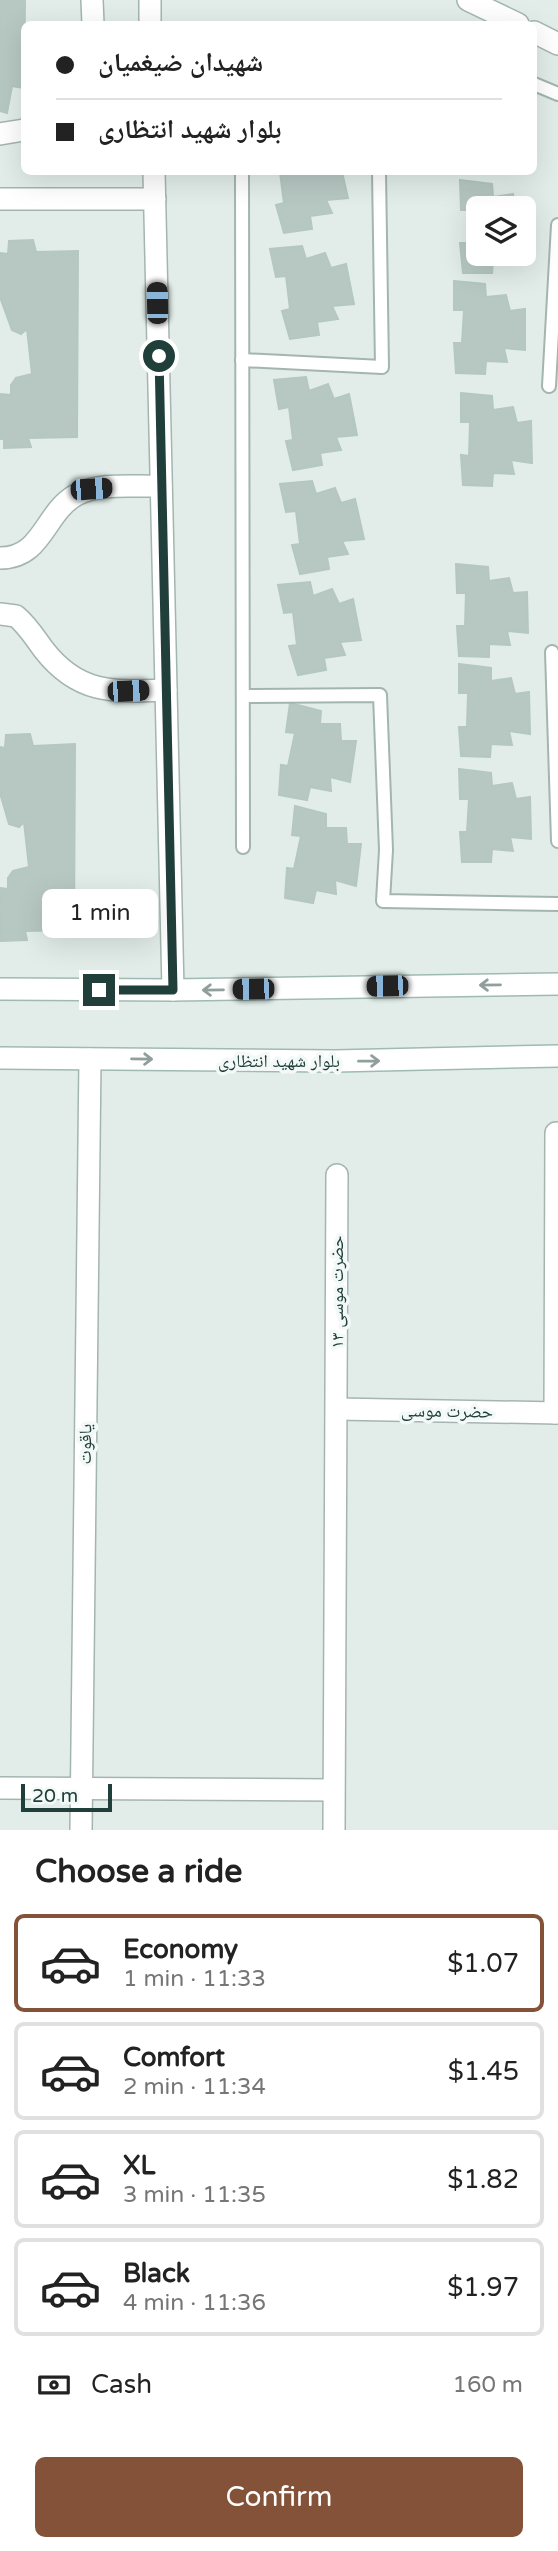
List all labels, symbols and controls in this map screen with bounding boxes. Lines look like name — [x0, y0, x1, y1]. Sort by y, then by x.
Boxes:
text: شهیدان ضیغمیان — [98, 47, 263, 78]
text: بلوار شهید انتظاری — [98, 114, 281, 145]
map controls — [466, 196, 536, 266]
button: layers — [466, 196, 536, 266]
car — [147, 282, 168, 324]
route start — [143, 340, 175, 372]
car — [70, 477, 113, 501]
car — [107, 680, 150, 702]
callout: 1 min — [41, 888, 157, 937]
text: 1 min — [69, 899, 131, 927]
route end — [83, 974, 115, 1006]
car — [366, 975, 409, 997]
car — [232, 978, 275, 1000]
one-way arrow — [479, 978, 502, 991]
one-way arrow — [202, 983, 225, 996]
street label: بلوار شهید انتظاری — [218, 1050, 340, 1072]
one-way arrow — [130, 1052, 153, 1066]
one-way arrow — [357, 1054, 380, 1067]
street label: حضرت موسی ۱۳ — [326, 1236, 348, 1349]
street label: حضرت موسی — [401, 1399, 493, 1423]
street label: یاقوت — [74, 1424, 96, 1464]
scale bar — [21, 1781, 112, 1813]
text: 20 m — [32, 1785, 78, 1807]
text: Choose a ride — [35, 1853, 242, 1891]
icon: car — [39, 1932, 102, 1995]
text: Economy — [123, 1934, 238, 1965]
text: $1.07 — [447, 1948, 519, 1979]
text: 1 min · 11:33 — [123, 1965, 266, 1993]
icon: car — [39, 2040, 102, 2103]
text: Comfort — [123, 2042, 225, 2073]
text: $1.45 — [448, 2056, 519, 2087]
text: 2 min · 11:34 — [123, 2073, 266, 2101]
icon: car — [39, 2148, 102, 2211]
text: XL — [123, 2150, 155, 2181]
text: $1.82 — [447, 2164, 519, 2195]
text: 3 min · 11:35 — [123, 2181, 266, 2209]
icon: car — [39, 2256, 102, 2319]
text: Black — [123, 2258, 190, 2289]
text: $1.97 — [447, 2272, 519, 2303]
text: 4 min · 11:36 — [123, 2289, 266, 2317]
icon: cash — [35, 2366, 73, 2404]
text: Cash — [91, 2369, 152, 2400]
text: 160 m — [453, 2371, 523, 2399]
button: Confirm — [35, 2457, 523, 2537]

